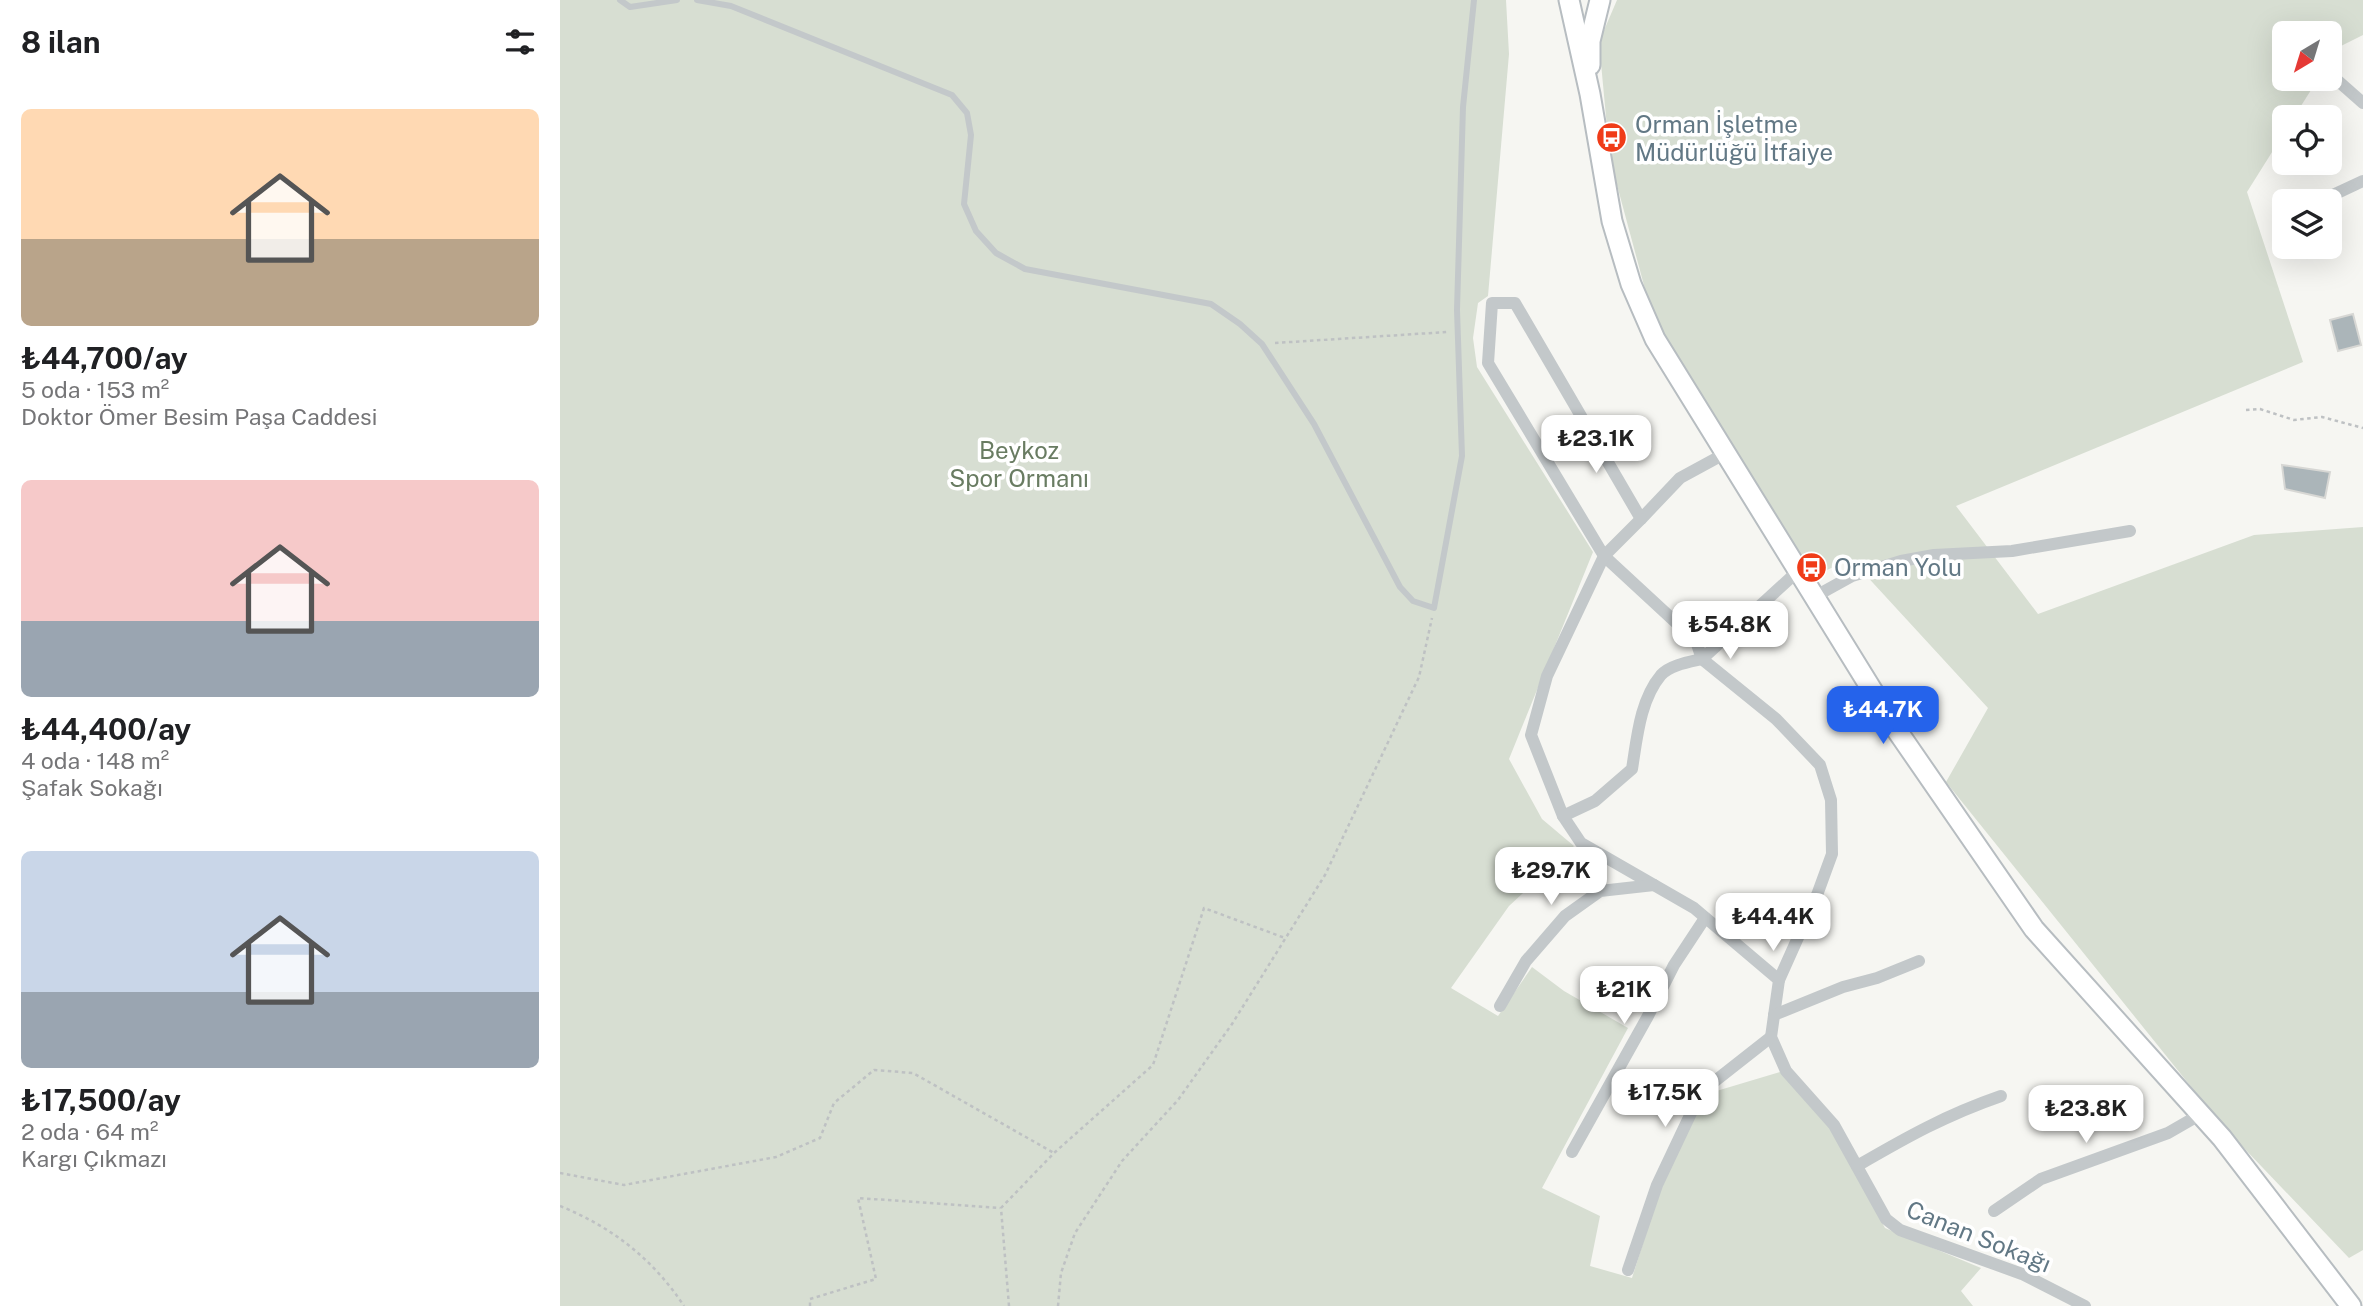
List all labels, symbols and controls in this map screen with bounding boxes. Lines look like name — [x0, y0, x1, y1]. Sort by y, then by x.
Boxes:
north arrow — [2272, 21, 2342, 91]
map controls — [2272, 21, 2342, 259]
icon: filters — [501, 23, 539, 61]
text: 8 ilan — [21, 24, 100, 60]
button: locate — [2272, 105, 2342, 175]
place label: Orman İşletme Müdürlüğü İtfaiye — [1635, 110, 1833, 166]
bus stop icon: Orman İşletme Müdürlüğü İtfaiye — [1595, 121, 1629, 155]
icon: home — [217, 155, 343, 281]
button: layers — [2272, 189, 2342, 259]
text: ₺44,700/ay — [21, 340, 188, 376]
text: 5 oda · 153 m² — [21, 376, 169, 403]
text: Doktor Ömer Besim Paşa Caddesi — [21, 403, 377, 430]
pin: ₺23.1K — [1539, 416, 1653, 475]
text: ₺23.1K — [1557, 424, 1635, 451]
park label: Beykoz Spor Ormanı — [949, 436, 1089, 492]
icon: home — [217, 526, 343, 652]
bus stop icon: Orman Yolu — [1794, 550, 1828, 584]
place label: Orman Yolu — [1834, 553, 1962, 581]
pin: ₺54.8K — [1673, 602, 1787, 661]
text: ₺54.8K — [1688, 610, 1772, 637]
pin: ₺44.7K — [1826, 686, 1940, 746]
text: ₺44.7K — [1843, 695, 1923, 722]
text: ₺44,400/ay — [21, 711, 191, 747]
text: 4 oda · 148 m² — [21, 747, 169, 774]
text: Şafak Sokağı — [21, 774, 163, 801]
pin: ₺29.7K — [1494, 848, 1608, 907]
text: ₺29.7K — [1511, 856, 1591, 883]
pin: ₺44.4K — [1716, 894, 1830, 953]
icon: home — [217, 897, 343, 1023]
text: ₺44.4K — [1732, 902, 1814, 929]
pin: ₺21K — [1583, 967, 1665, 1026]
text: ₺21K — [1596, 975, 1652, 1002]
pin: ₺17.5K — [1608, 1070, 1722, 1129]
text: ₺17.5K — [1628, 1078, 1702, 1105]
text: ₺17,500/ay — [21, 1082, 181, 1118]
pin: ₺23.8K — [2029, 1086, 2143, 1145]
text: ₺23.8K — [2044, 1094, 2128, 1121]
text: 2 oda · 64 m² — [21, 1118, 158, 1145]
text: Kargı Çıkmazı — [21, 1145, 167, 1172]
street label: Canan Sokağı — [1903, 1194, 2055, 1278]

